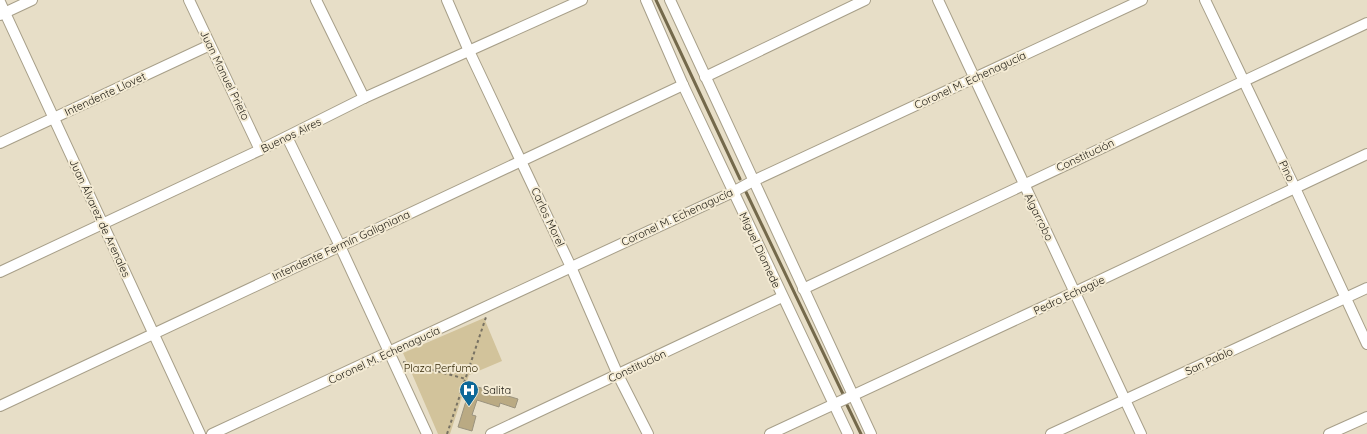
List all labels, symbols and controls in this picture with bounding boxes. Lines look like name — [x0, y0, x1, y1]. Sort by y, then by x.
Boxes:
street label: Juan Manuel Prieto — [197, 28, 253, 123]
street label: Coronel M. Echenagucía — [912, 48, 1028, 112]
street label: Intendente Llovet — [62, 69, 148, 119]
street label: Buenos Aires — [258, 114, 324, 156]
street label: Constitución — [1054, 135, 1116, 175]
street label: Juan Álvarez de Arenales — [66, 157, 134, 279]
street label: Pino — [1276, 158, 1298, 184]
street label: Carlos Morel — [528, 185, 568, 249]
street label: Coronel M. Echenagucía — [619, 185, 735, 249]
street label: Algarrobo — [1021, 191, 1057, 243]
street label: Intendente Fermín Galigniana — [270, 207, 412, 283]
street label: Miguel Diomede — [736, 210, 784, 290]
street label: Pedro Echagüe — [1031, 272, 1107, 318]
street label: Coronel M. Echenagucía — [326, 323, 442, 387]
street label: San Pablo — [1183, 344, 1235, 378]
street label: Constitución — [606, 346, 668, 386]
park label: Plaza Perfumo — [404, 361, 479, 375]
hospital icon: Salita — [458, 379, 480, 407]
place label: Salita — [483, 383, 511, 397]

